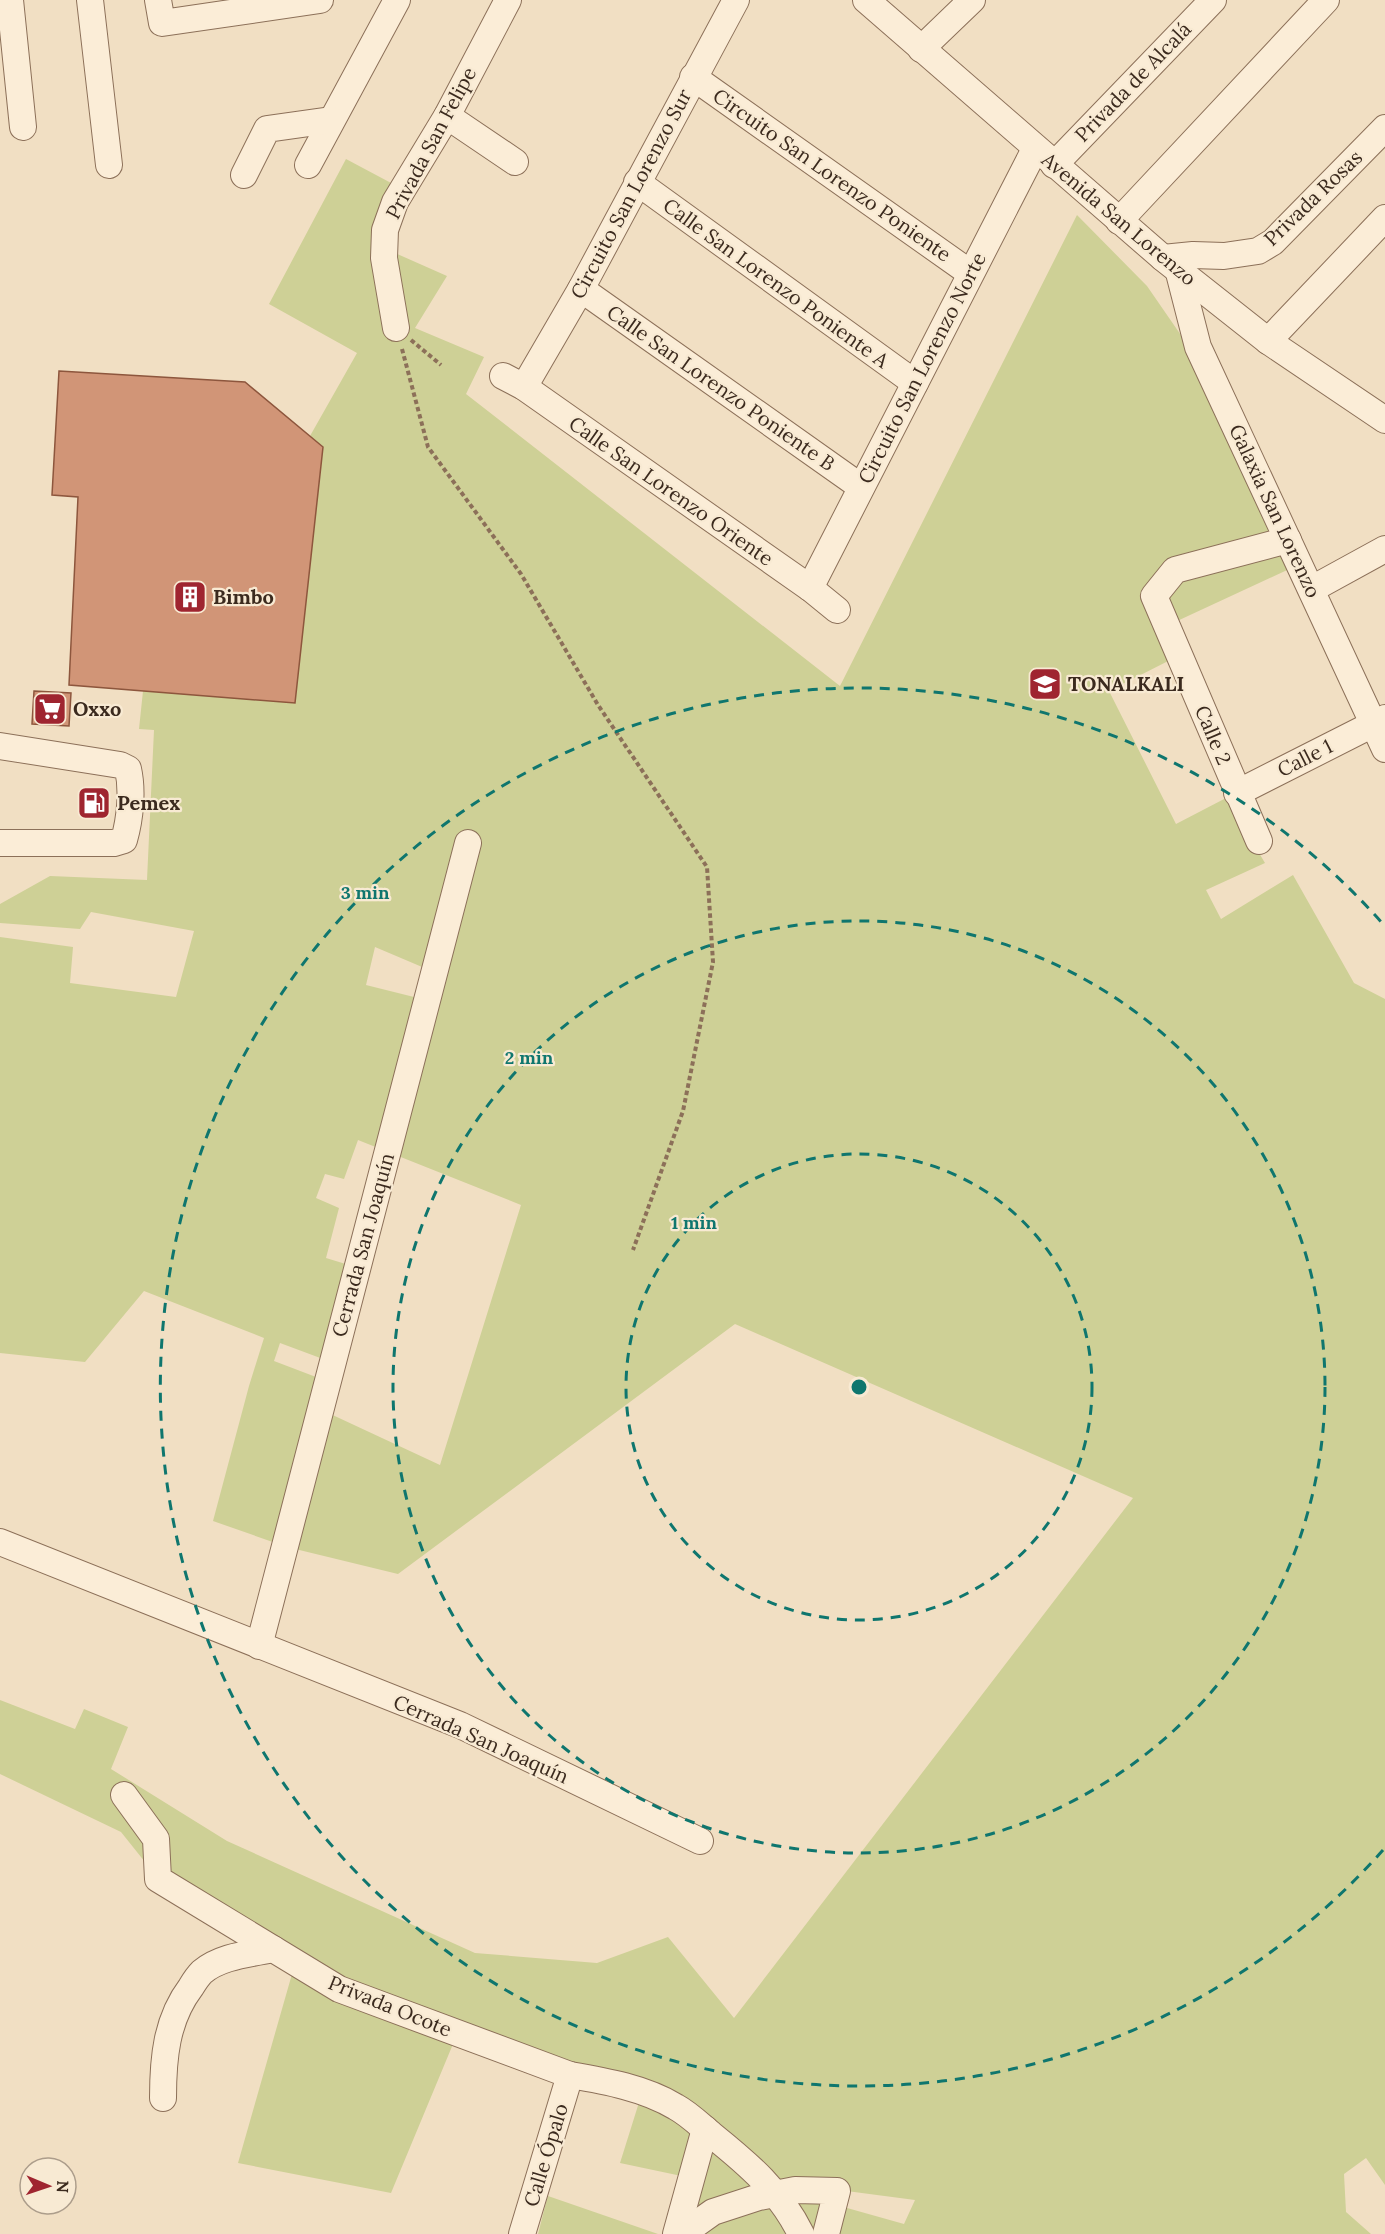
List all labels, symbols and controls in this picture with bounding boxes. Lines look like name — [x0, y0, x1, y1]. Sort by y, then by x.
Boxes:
street label: Privada de Alcalá — [1069, 17, 1196, 147]
street label: Privada San Felipe — [380, 62, 481, 223]
street label: Circuito San Lorenzo Poniente — [708, 83, 956, 267]
street label: Circuito San Lorenzo Sur — [565, 84, 697, 303]
street label: Privada Rosas — [1258, 144, 1367, 251]
street label: Avenida San Lorenzo — [1036, 146, 1202, 291]
street label: Calle San Lorenzo Poniente A — [659, 192, 894, 373]
street label: Circuito San Lorenzo Norte — [852, 248, 991, 488]
street label: Calle San Lorenzo Poniente B — [602, 299, 840, 476]
street label: Calle San Lorenzo Oriente — [564, 410, 778, 571]
street label: Galaxia San Lorenzo — [1224, 420, 1327, 602]
building icon: Bimbo — [172, 579, 208, 615]
place label: Bimbo — [213, 584, 274, 609]
school or university icon: TONALKALI — [1027, 666, 1063, 702]
place label: TONALKALI — [1068, 671, 1184, 696]
supermarket icon: Oxxo — [32, 691, 68, 727]
place label: Oxxo — [73, 696, 121, 721]
street label: Calle 2 — [1190, 701, 1237, 768]
street label: Calle 1 — [1273, 733, 1337, 782]
fuel station icon: Pemex — [76, 785, 112, 821]
place label: Pemex — [117, 790, 180, 815]
text: 3 min — [341, 881, 390, 904]
text: 2 min — [505, 1046, 554, 1069]
street label: Cerrada San Joaquín — [326, 1150, 399, 1340]
text: 1 min — [671, 1211, 717, 1234]
centre of rings — [849, 1377, 869, 1397]
street label: Cerrada San Joaquín — [390, 1689, 573, 1788]
street label: Privada Ocote — [325, 1969, 456, 2042]
street label: Calle Ópalo — [518, 2100, 573, 2209]
north arrow — [18, 2156, 78, 2216]
text: N — [53, 2180, 73, 2193]

